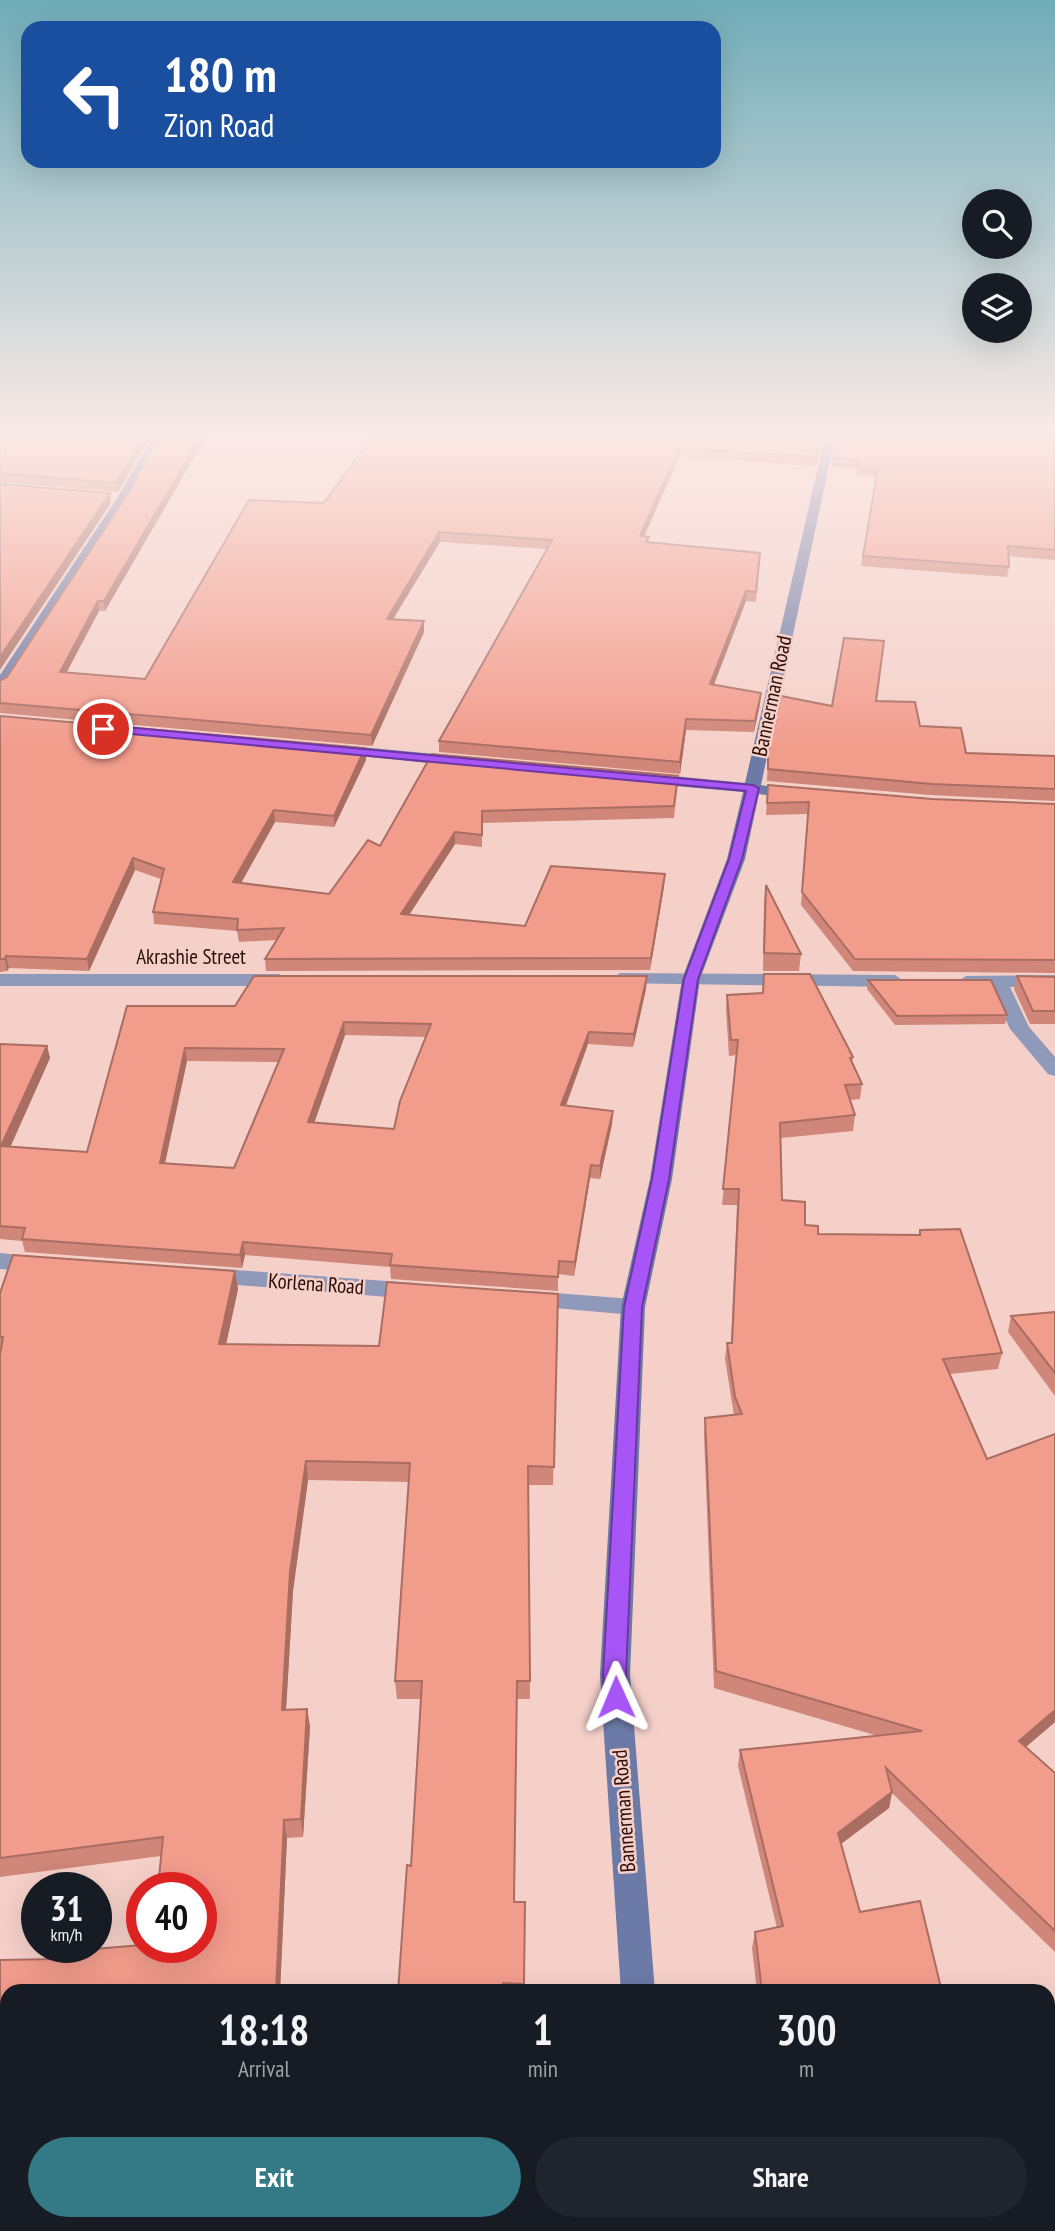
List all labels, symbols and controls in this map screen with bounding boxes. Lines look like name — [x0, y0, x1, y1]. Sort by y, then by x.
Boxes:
text: 180 m — [164, 42, 277, 106]
icon: left — [49, 49, 140, 140]
text: Zion Road — [164, 104, 274, 146]
map controls — [962, 189, 1032, 343]
button: search — [962, 189, 1032, 259]
button: layers — [962, 273, 1032, 343]
street label: Bannerman Road — [746, 633, 797, 759]
pin — [73, 699, 133, 759]
icon: arrive — [84, 710, 122, 748]
street label: Akrashie Street — [136, 943, 246, 970]
street label: Korlena Road — [267, 1267, 365, 1300]
position arrow — [579, 1660, 653, 1734]
street label: Bannerman Road — [606, 1749, 641, 1873]
speed limit sign: 40 — [126, 1872, 217, 1963]
text: 31 — [50, 1885, 83, 1931]
text: km/h — [51, 1923, 82, 1946]
text: 18:18 — [218, 2002, 309, 2057]
text: 1 — [533, 2002, 553, 2057]
text: 300 — [776, 2002, 837, 2057]
text: Arrival — [238, 2054, 290, 2083]
text: min — [528, 2054, 558, 2083]
text: m — [799, 2054, 814, 2083]
button: Exit — [28, 2137, 521, 2217]
button: Share — [535, 2137, 1027, 2217]

